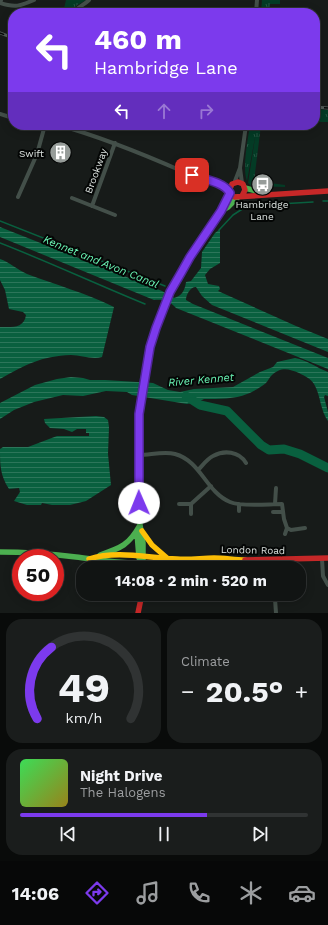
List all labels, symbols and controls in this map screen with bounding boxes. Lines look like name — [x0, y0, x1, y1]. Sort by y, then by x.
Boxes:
text: 460 m — [94, 23, 182, 56]
icon: left — [28, 24, 80, 76]
text: Hambridge Lane — [94, 57, 238, 78]
icon: left — [111, 100, 133, 122]
icon: ahead — [153, 100, 175, 122]
icon: right — [195, 100, 217, 122]
building icon: Swift — [47, 140, 73, 166]
street label: Brookway — [83, 146, 109, 195]
place label: Swift — [19, 148, 45, 159]
pin — [175, 158, 209, 192]
icon: arrive — [181, 164, 203, 186]
bus stop icon: Hambridge Lane — [249, 171, 275, 197]
place label: Hambridge Lane — [236, 199, 289, 222]
water label: Kennet and Avon Canal — [41, 233, 161, 291]
water label: River Kennet — [168, 371, 235, 389]
position arrow — [118, 482, 160, 524]
street label: London Road — [221, 544, 285, 556]
speed limit sign: 50 — [12, 549, 64, 601]
text: 14:08 · 2 min · 520 m — [115, 572, 267, 590]
text: Climate — [181, 654, 230, 669]
text: 49 — [57, 663, 110, 712]
text: 20.5° — [206, 674, 283, 709]
text: − — [181, 679, 194, 704]
text: + — [295, 679, 308, 704]
text: km/h — [65, 710, 102, 726]
text: Night Drive — [80, 767, 163, 785]
text: The Halogens — [80, 785, 166, 800]
icon: previous — [57, 823, 79, 845]
icon: pause — [153, 823, 175, 845]
icon: next — [249, 823, 271, 845]
icon: directions — [83, 879, 111, 907]
icon: music — [134, 879, 162, 907]
icon: phone — [185, 879, 213, 907]
icon: climate — [237, 879, 265, 907]
icon: car — [288, 879, 316, 907]
text: 14:06 — [12, 883, 59, 904]

